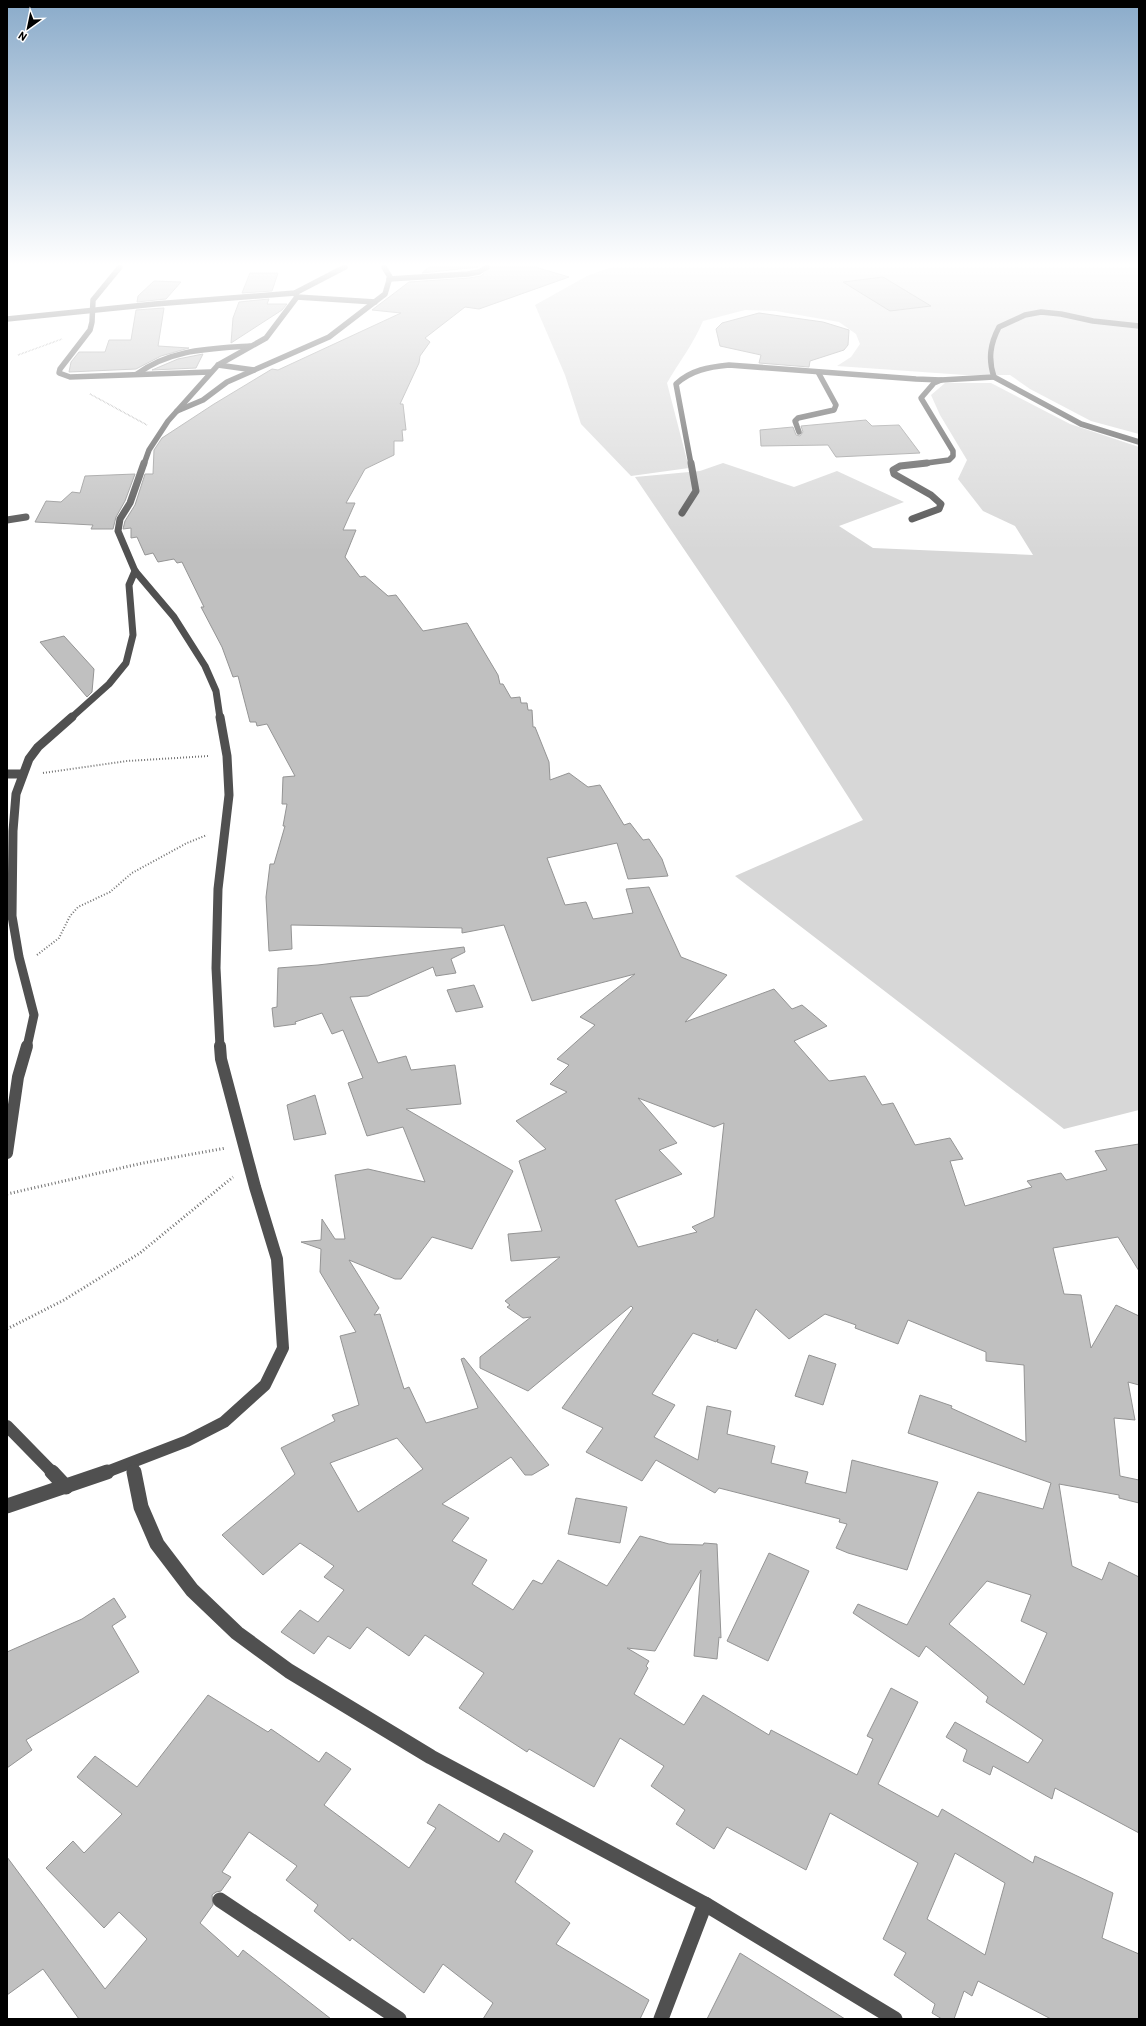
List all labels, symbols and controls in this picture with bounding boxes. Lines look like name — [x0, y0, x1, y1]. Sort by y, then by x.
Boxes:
north arrow — [8, 8, 48, 48]
text: N — [16, 29, 29, 44]

